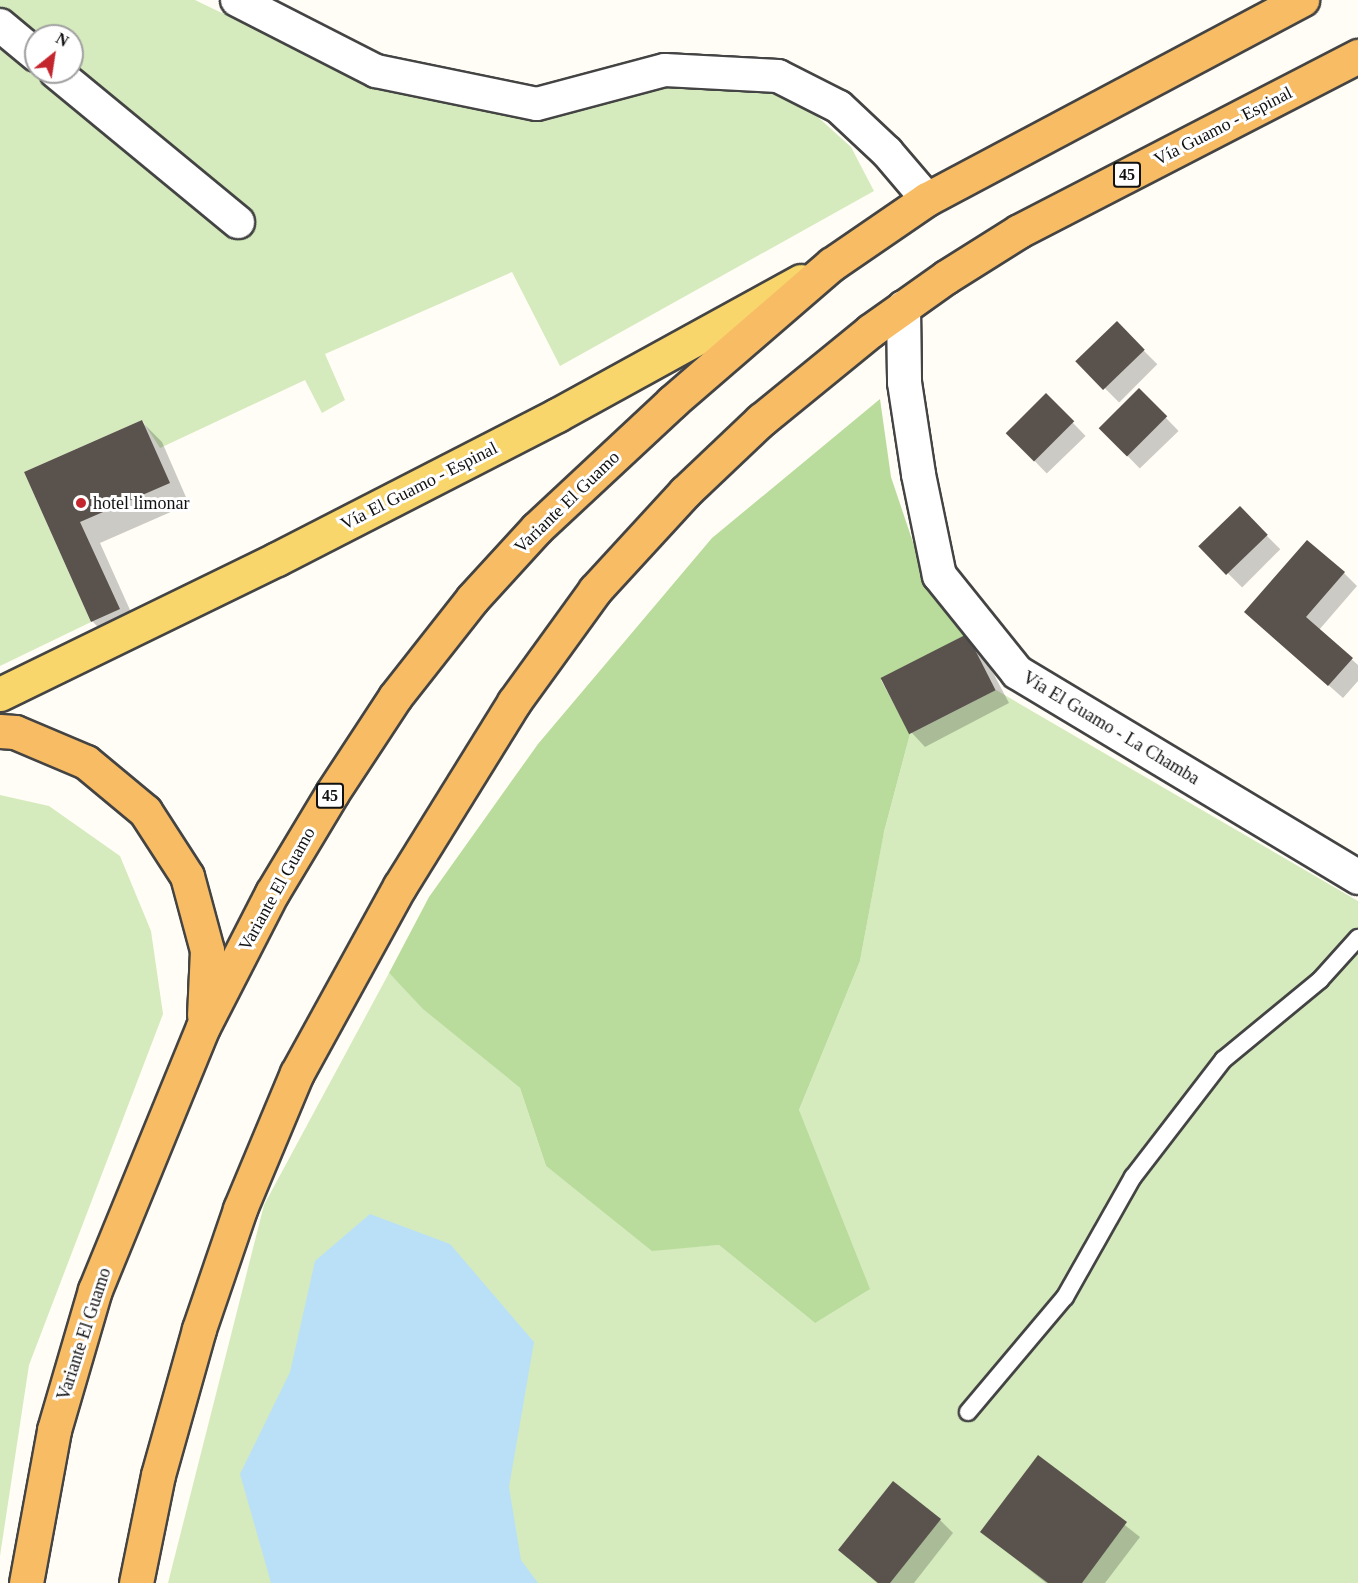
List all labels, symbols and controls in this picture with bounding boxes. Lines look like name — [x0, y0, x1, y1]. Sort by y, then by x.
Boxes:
north arrow — [24, 24, 84, 84]
text: N — [53, 29, 72, 50]
street label: Vía Guamo - Espinal — [1150, 82, 1296, 170]
road number: 45 — [1112, 162, 1142, 188]
street label: Vía El Guamo - Espinal — [337, 437, 501, 535]
street label: Variante El Guamo — [510, 446, 624, 558]
place label: hotel limonar — [93, 492, 189, 514]
marker: hotel limonar — [74, 496, 88, 510]
street label: Vía El Guamo - La Chamba — [1019, 667, 1203, 789]
road number: 45 — [315, 783, 345, 809]
street label: Variante El Guamo — [234, 823, 320, 955]
street label: Variante El Guamo — [52, 1265, 116, 1403]

